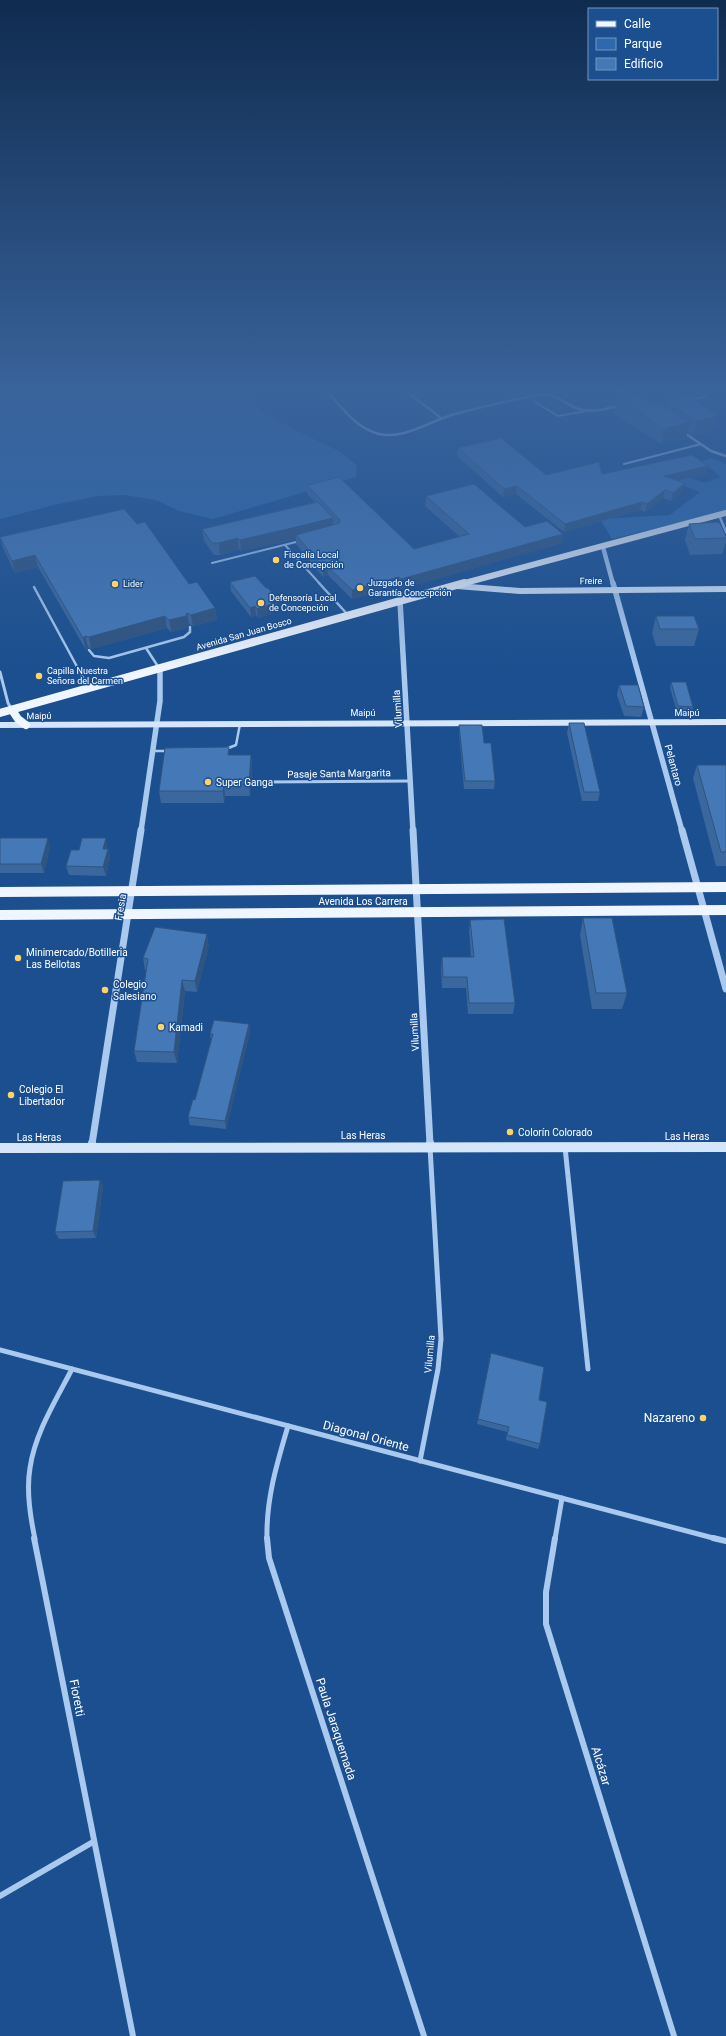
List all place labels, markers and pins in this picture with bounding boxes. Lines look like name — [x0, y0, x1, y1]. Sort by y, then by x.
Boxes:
place label: Fiscalía Local de Concepción — [284, 550, 344, 570]
marker: Fiscalía Local de Concepción — [271, 555, 281, 565]
place label: Juzgado de Garantía Concepción — [368, 578, 452, 598]
marker: Lider — [110, 579, 120, 589]
place label: Lider — [123, 579, 143, 589]
marker: Juzgado de Garantía Concepción — [355, 583, 365, 593]
place label: Defensoría Local de Concepción — [269, 593, 336, 613]
marker: Defensoría Local de Concepción — [256, 598, 266, 608]
place label: Capilla Nuestra Señora del Carmen — [47, 666, 123, 686]
marker: Capilla Nuestra Señora del Carmen — [34, 671, 44, 681]
marker: Super Ganga — [203, 777, 213, 787]
place label: Super Ganga — [216, 777, 273, 788]
place label: Minimercado/Botilleria Las Bellotas — [26, 947, 128, 970]
marker: Minimercado/Botilleria Las Bellotas — [13, 953, 23, 963]
place label: Colegio Salesiano — [113, 979, 157, 1002]
marker: Colegio Salesiano — [100, 985, 110, 995]
marker: Kamadi — [156, 1022, 166, 1032]
place label: Kamadi — [169, 1022, 203, 1033]
place label: Colegio El Libertador — [19, 1084, 65, 1107]
marker: Colegio El Libertador — [6, 1090, 16, 1100]
marker: Colorín Colorado — [505, 1127, 515, 1137]
place label: Colorín Colorado — [518, 1127, 593, 1138]
place label: Nazareno — [644, 1411, 695, 1425]
marker: Nazareno — [698, 1413, 708, 1423]

